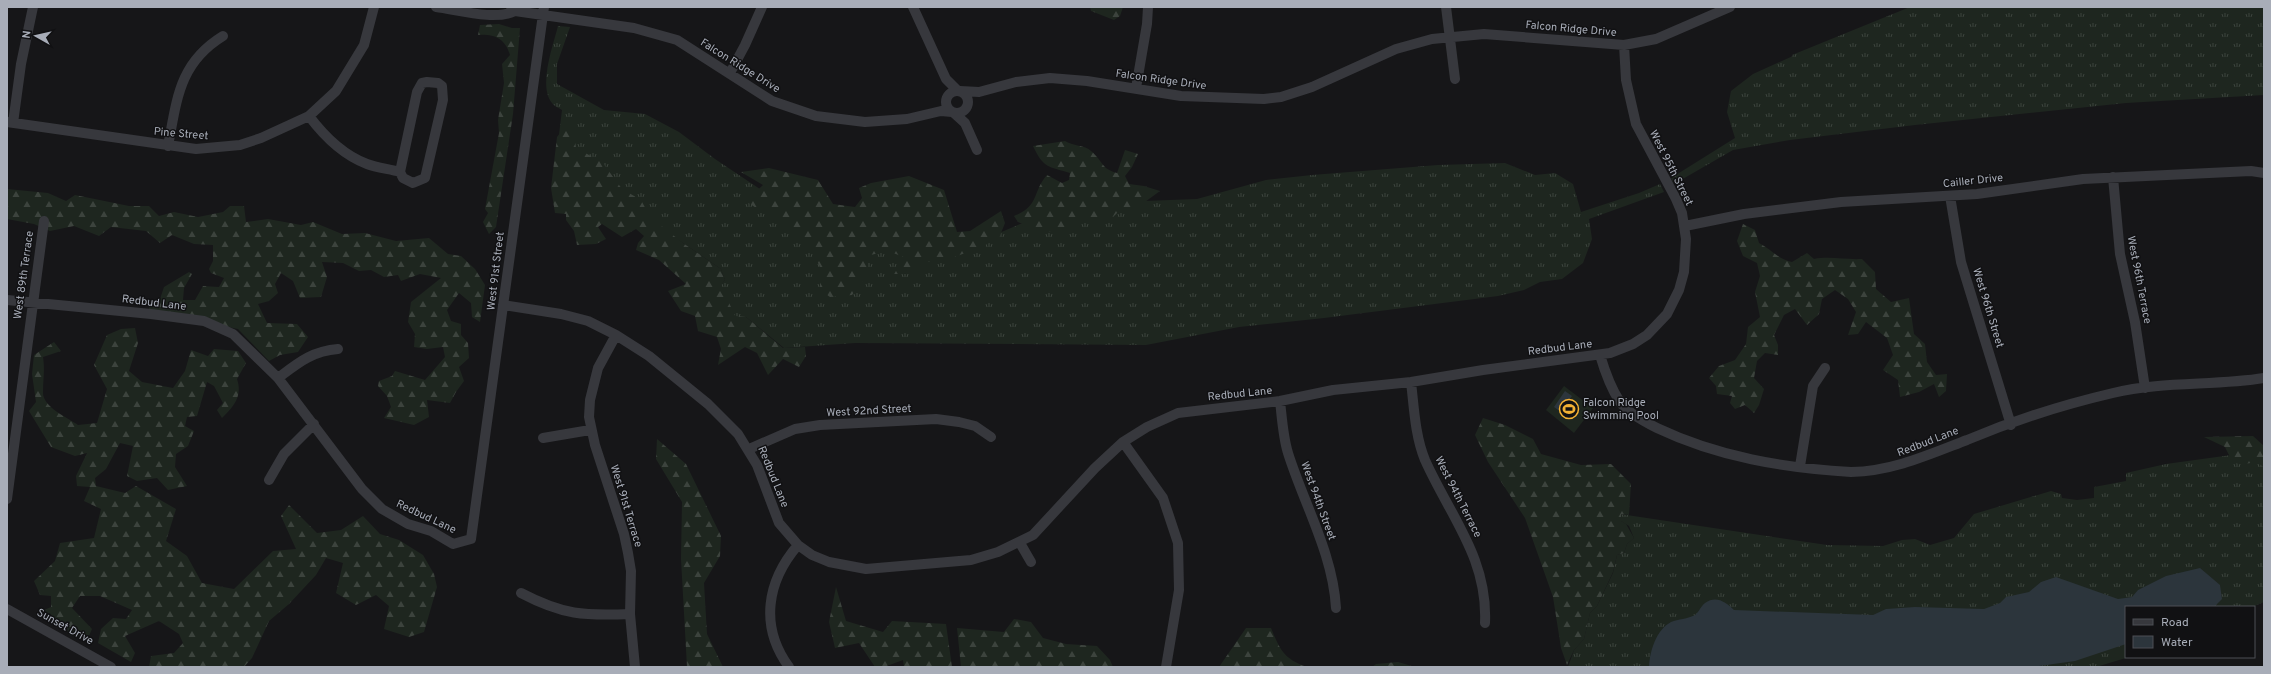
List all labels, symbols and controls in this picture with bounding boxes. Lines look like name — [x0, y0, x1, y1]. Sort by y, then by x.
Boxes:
north arrow — [16, 16, 56, 56]
street label: Falcon Ridge Drive — [1525, 18, 1617, 40]
text: N — [20, 30, 35, 40]
street label: Falcon Ridge Drive — [698, 36, 783, 96]
street label: Falcon Ridge Drive — [1115, 67, 1207, 93]
street label: Pine Street — [153, 125, 209, 143]
street label: West 95th Street — [1646, 128, 1696, 208]
street label: Cailler Drive — [1942, 171, 2004, 191]
street label: West 89th Terrace — [11, 230, 37, 320]
street label: West 91st Street — [484, 231, 508, 311]
street label: West 96th Terrace — [2124, 235, 2154, 325]
street label: West 96th Street — [1969, 266, 2007, 350]
street label: Redbud Lane — [121, 292, 187, 314]
street label: Redbud Lane — [1527, 337, 1593, 359]
street label: Redbud Lane — [1207, 384, 1273, 404]
place label: Falcon Ridge Swimming Pool — [1583, 396, 1659, 423]
sports icon: Falcon Ridge Swimming Pool — [1558, 398, 1580, 420]
street label: West 92nd Street — [826, 402, 912, 420]
street label: Redbud Lane — [1895, 424, 1961, 460]
street label: Redbud Lane — [754, 444, 792, 510]
street label: West 94th Terrace — [1431, 454, 1485, 540]
street label: West 94th Street — [1297, 460, 1339, 542]
street label: West 91st Terrace — [607, 463, 645, 549]
street label: Redbud Lane — [394, 497, 458, 537]
street label: Sunset Drive — [34, 606, 96, 648]
legend — [2125, 606, 2255, 658]
text: Road — [2161, 615, 2189, 631]
text: Water — [2161, 635, 2193, 651]

